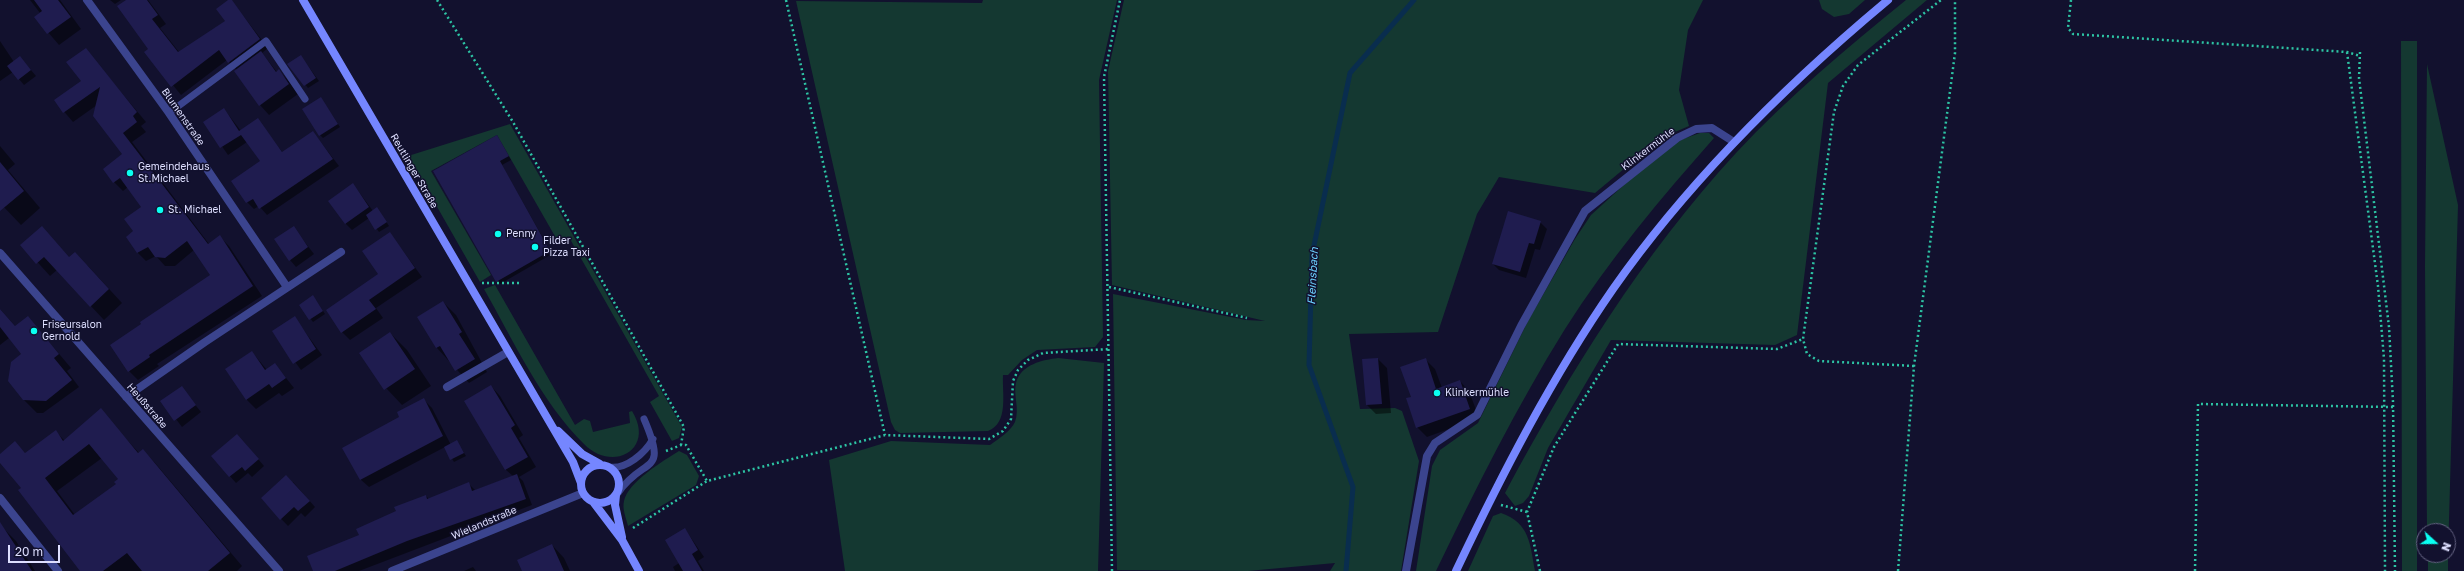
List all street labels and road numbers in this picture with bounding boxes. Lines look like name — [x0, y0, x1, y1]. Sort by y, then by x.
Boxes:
street label: Blumenstraße — [159, 86, 207, 148]
street label: Klinkermühle — [1619, 125, 1677, 173]
street label: Reutlinger Straße — [388, 132, 440, 210]
street label: Heußstraße — [124, 381, 170, 431]
street label: Wielandstraße — [450, 504, 518, 542]

